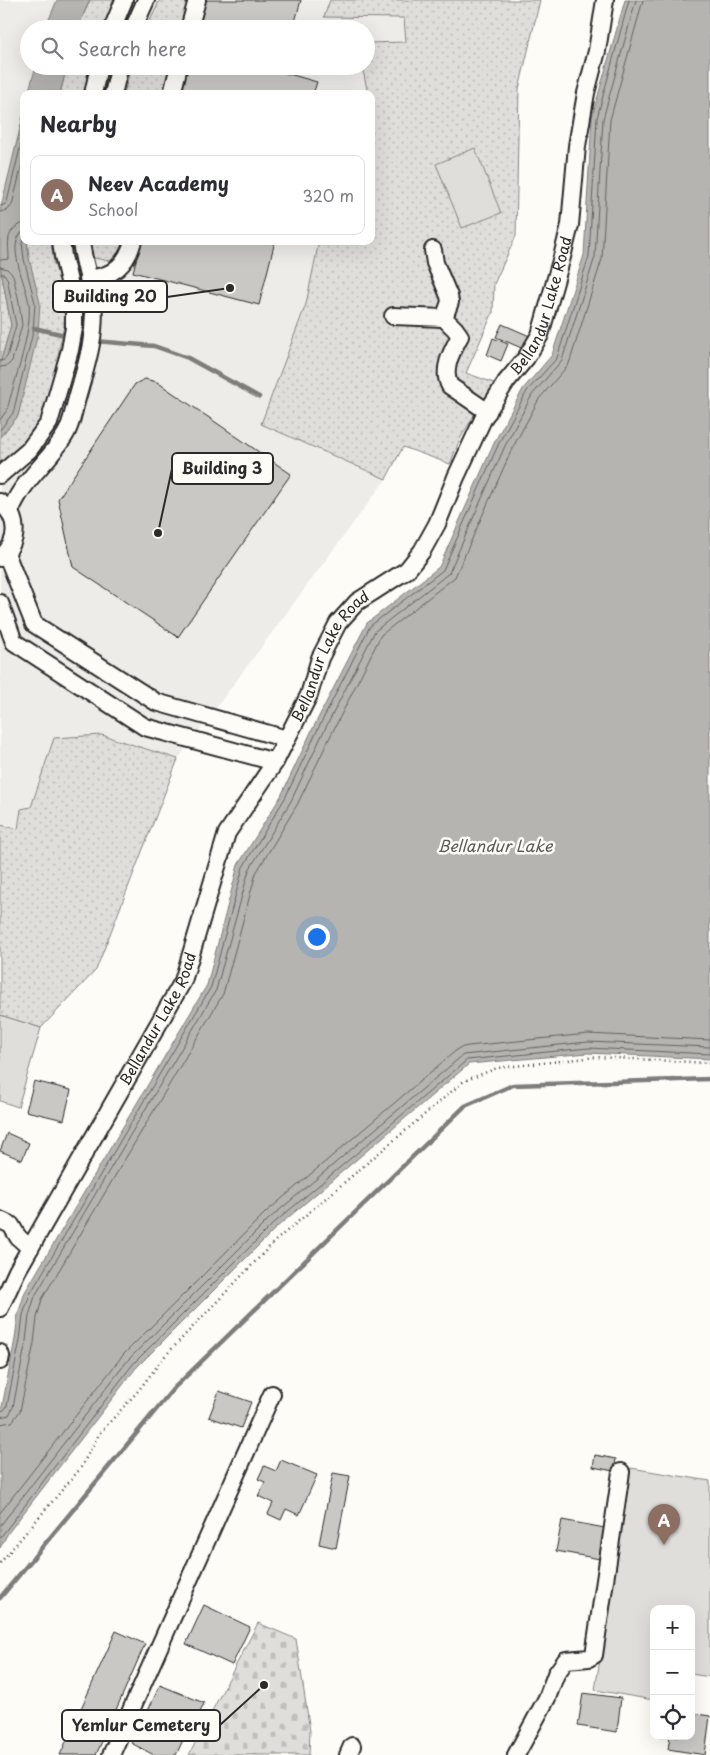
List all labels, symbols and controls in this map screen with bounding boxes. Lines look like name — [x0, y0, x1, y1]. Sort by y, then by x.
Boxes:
search box — [20, 20, 375, 75]
icon: search — [38, 34, 66, 62]
text: Search here — [78, 34, 187, 62]
text: Nearby — [40, 107, 117, 139]
text: Neev Academy — [88, 169, 229, 197]
text: A — [51, 183, 63, 207]
text: 320 m — [303, 183, 354, 207]
text: School — [88, 197, 138, 221]
street label: Bellandur Lake Road — [504, 234, 577, 379]
callout: Building 20 — [53, 281, 167, 312]
text: Building 20 — [63, 283, 157, 307]
callout: Building 3 — [172, 453, 273, 484]
text: Building 3 — [182, 455, 262, 479]
street label: Bellandur Lake Road — [284, 584, 373, 726]
water label: Bellandur Lake — [438, 833, 554, 857]
your location — [304, 924, 330, 950]
street label: Bellandur Lake Road — [113, 949, 201, 1089]
pin: A — [648, 1504, 680, 1545]
map controls — [650, 1605, 695, 1740]
button: + — [650, 1605, 695, 1650]
button: − — [650, 1650, 695, 1695]
button: locate — [650, 1695, 695, 1740]
callout: Yemlur Cemetery — [62, 1710, 220, 1741]
text: Yemlur Cemetery — [72, 1712, 210, 1736]

